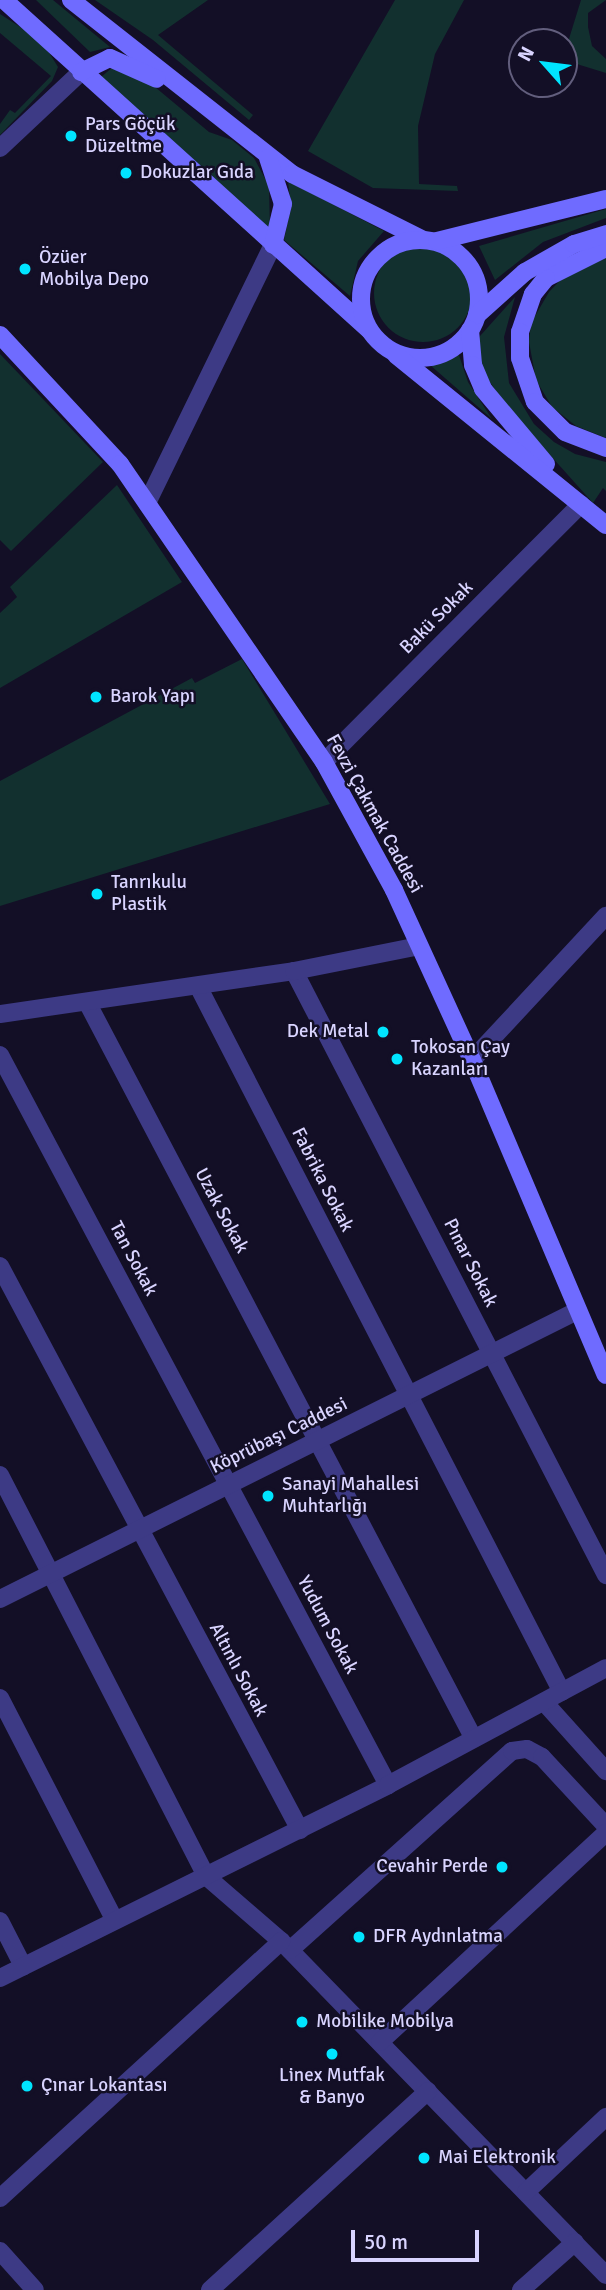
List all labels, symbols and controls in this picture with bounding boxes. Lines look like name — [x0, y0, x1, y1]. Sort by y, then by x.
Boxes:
north arrow — [508, 28, 578, 98]
text: N — [513, 43, 540, 66]
place label: Pars Göçük Düzeltme — [85, 114, 175, 158]
marker: Pars Göçük Düzeltme — [63, 128, 79, 144]
place label: Dokuzlar Gıda — [140, 162, 254, 184]
marker: Dokuzlar Gıda — [118, 165, 134, 181]
place label: Özüer Mobilya Depo — [39, 247, 149, 291]
marker: Özüer Mobilya Depo — [17, 261, 33, 277]
street label: Bakü Sokak — [396, 577, 478, 659]
place label: Barok Yapı — [110, 686, 195, 708]
marker: Barok Yapı — [88, 689, 104, 705]
street label: Fevzi Çakmak Caddesi — [321, 731, 427, 897]
place label: Tanrıkulu Plastik — [111, 872, 187, 916]
marker: Tanrıkulu Plastik — [89, 886, 105, 902]
place label: Dek Metal — [287, 1021, 369, 1043]
marker: Dek Metal — [375, 1024, 391, 1040]
place label: Tokosan Çay Kazanları — [411, 1037, 510, 1081]
marker: Tokosan Çay Kazanları — [389, 1051, 405, 1067]
street label: Fabrika Sokak — [286, 1124, 358, 1236]
street label: Uzak Sokak — [189, 1165, 253, 1257]
street label: Pınar Sokak — [438, 1215, 502, 1311]
street label: Tan Sokak — [104, 1218, 162, 1300]
street label: Köprübaşı Caddesi — [207, 1393, 351, 1479]
place label: Sanayi Mahallesi Muhtarlığı — [282, 1474, 419, 1518]
marker: Sanayi Mahallesi Muhtarlığı — [260, 1488, 276, 1504]
street label: Yudum Sokak — [292, 1572, 362, 1678]
street label: Altınlı Sokak — [204, 1619, 272, 1721]
place label: Cevahir Perde — [376, 1856, 488, 1878]
marker: Cevahir Perde — [494, 1859, 510, 1875]
place label: DFR Aydınlatma — [373, 1926, 503, 1948]
marker: DFR Aydınlatma — [351, 1929, 367, 1945]
place label: Mobilike Mobilya — [316, 2011, 454, 2033]
marker: Mobilike Mobilya — [294, 2014, 310, 2030]
marker: Linex Mutfak & Banyo — [324, 2046, 340, 2062]
place label: Linex Mutfak & Banyo — [279, 2065, 385, 2109]
place label: Çınar Lokantası — [41, 2075, 167, 2097]
marker: Çınar Lokantası — [19, 2078, 35, 2094]
place label: Mai Elektronik — [438, 2147, 556, 2169]
marker: Mai Elektronik — [416, 2150, 432, 2166]
scale bar — [354, 2216, 482, 2260]
text: 50 m — [364, 2229, 408, 2255]

